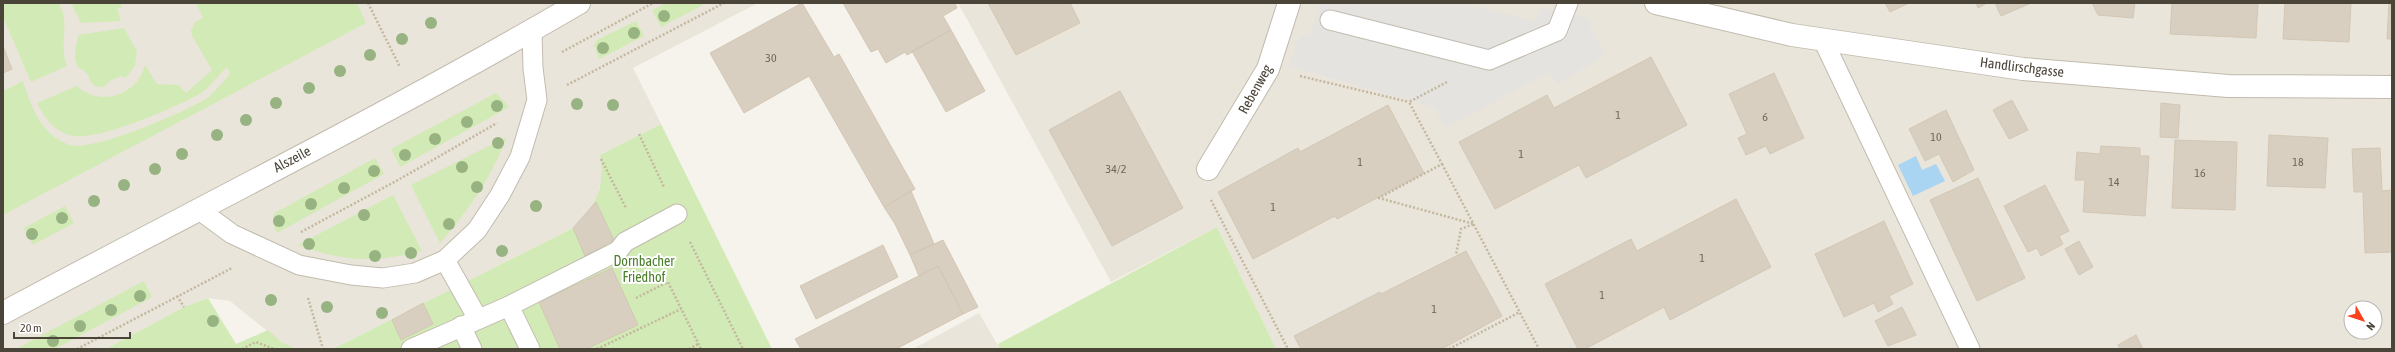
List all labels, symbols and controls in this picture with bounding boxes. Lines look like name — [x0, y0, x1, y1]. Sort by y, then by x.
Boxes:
house number: 30 — [765, 51, 777, 65]
street label: Handlirschgasse — [1979, 54, 2065, 80]
street label: Rebenweg — [1235, 62, 1275, 116]
house number: 1 — [1615, 108, 1621, 122]
house number: 6 — [1762, 110, 1768, 124]
house number: 10 — [1930, 130, 1942, 144]
street label: Alszeile — [271, 143, 313, 175]
house number: 1 — [1518, 147, 1524, 161]
house number: 1 — [1357, 155, 1363, 169]
house number: 18 — [2292, 155, 2304, 169]
house number: 34/2 — [1106, 162, 1126, 176]
house number: 16 — [2194, 166, 2206, 180]
house number: 14 — [2108, 175, 2120, 189]
house number: 1 — [1270, 200, 1276, 214]
house number: 1 — [1699, 251, 1705, 265]
park label: Dornbacher Friedhof — [614, 253, 675, 285]
house number: 1 — [1599, 288, 1605, 302]
north arrow — [2343, 300, 2383, 340]
house number: 1 — [1431, 302, 1437, 316]
scale bar — [14, 314, 130, 340]
text: N — [2364, 320, 2377, 333]
text: 20 m — [20, 321, 42, 335]

